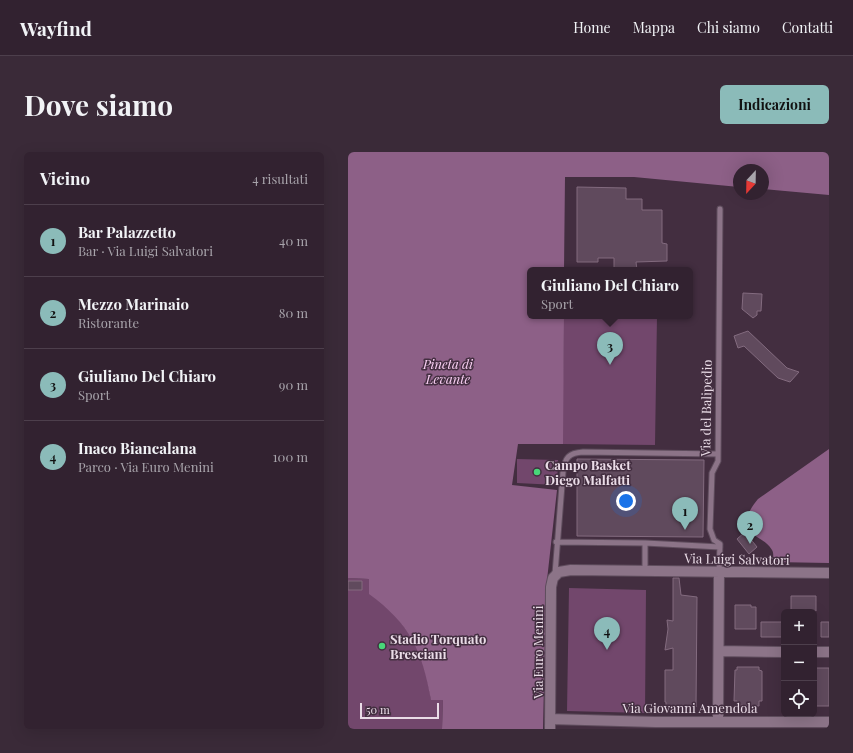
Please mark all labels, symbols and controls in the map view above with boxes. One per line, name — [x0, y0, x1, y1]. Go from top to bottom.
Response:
text: Wayfind — [20, 15, 92, 41]
text: Home — [573, 18, 611, 37]
text: Mappa — [633, 18, 675, 37]
text: Chi siamo — [697, 18, 760, 37]
text: Contatti — [782, 18, 833, 37]
button: Indicazioni — [720, 85, 829, 124]
text: Dove siamo — [24, 86, 173, 123]
north arrow — [733, 164, 769, 200]
text: Vicino — [40, 167, 90, 189]
text: 4 risultati — [252, 170, 308, 187]
text: Bar Palazzetto — [78, 222, 176, 242]
text: 1 — [51, 232, 55, 249]
text: 40 m — [279, 232, 308, 249]
text: Bar · Via Luigi Salvatori — [78, 242, 213, 259]
popup — [527, 267, 693, 319]
text: Giuliano Del Chiaro — [541, 275, 679, 295]
text: Mezzo Marinaio — [78, 294, 189, 314]
text: Sport — [541, 295, 573, 312]
text: 2 — [50, 304, 56, 321]
text: 80 m — [279, 304, 308, 321]
text: Ristorante — [78, 314, 139, 331]
pin: 3 — [597, 332, 623, 365]
park label: Pineta di Levante — [422, 355, 474, 387]
street label: Via del Balipedio — [696, 359, 715, 458]
text: Giuliano Del Chiaro — [78, 366, 216, 386]
text: 3 — [50, 376, 56, 393]
text: 90 m — [279, 376, 308, 393]
text: Sport — [78, 386, 110, 403]
text: Inaco Biancalana — [78, 438, 196, 458]
text: 4 — [50, 448, 56, 465]
text: 100 m — [273, 448, 308, 465]
place label: Campo Basket Diego Malfatti — [545, 456, 631, 488]
text: Parco · Via Euro Menini — [78, 458, 214, 475]
marker: Campo Basket Diego Malfatti — [532, 467, 542, 477]
your location — [616, 491, 636, 511]
pin: 1 — [672, 497, 698, 530]
pin: 2 — [737, 511, 763, 544]
street label: Via Luigi Salvatori — [683, 549, 790, 568]
street label: Via Euro Menini — [529, 605, 546, 700]
map controls — [781, 609, 817, 717]
button: + — [781, 609, 817, 645]
pin: 4 — [594, 617, 620, 650]
place label: Stadio Torquato Bresciani — [390, 630, 486, 662]
marker: Stadio Torquato Bresciani — [377, 641, 387, 651]
button: − — [781, 645, 817, 681]
button: locate — [781, 681, 817, 717]
street label: Via Giovanni Amendola — [622, 699, 758, 716]
scale bar — [360, 701, 439, 720]
text: 50 m — [366, 702, 390, 717]

